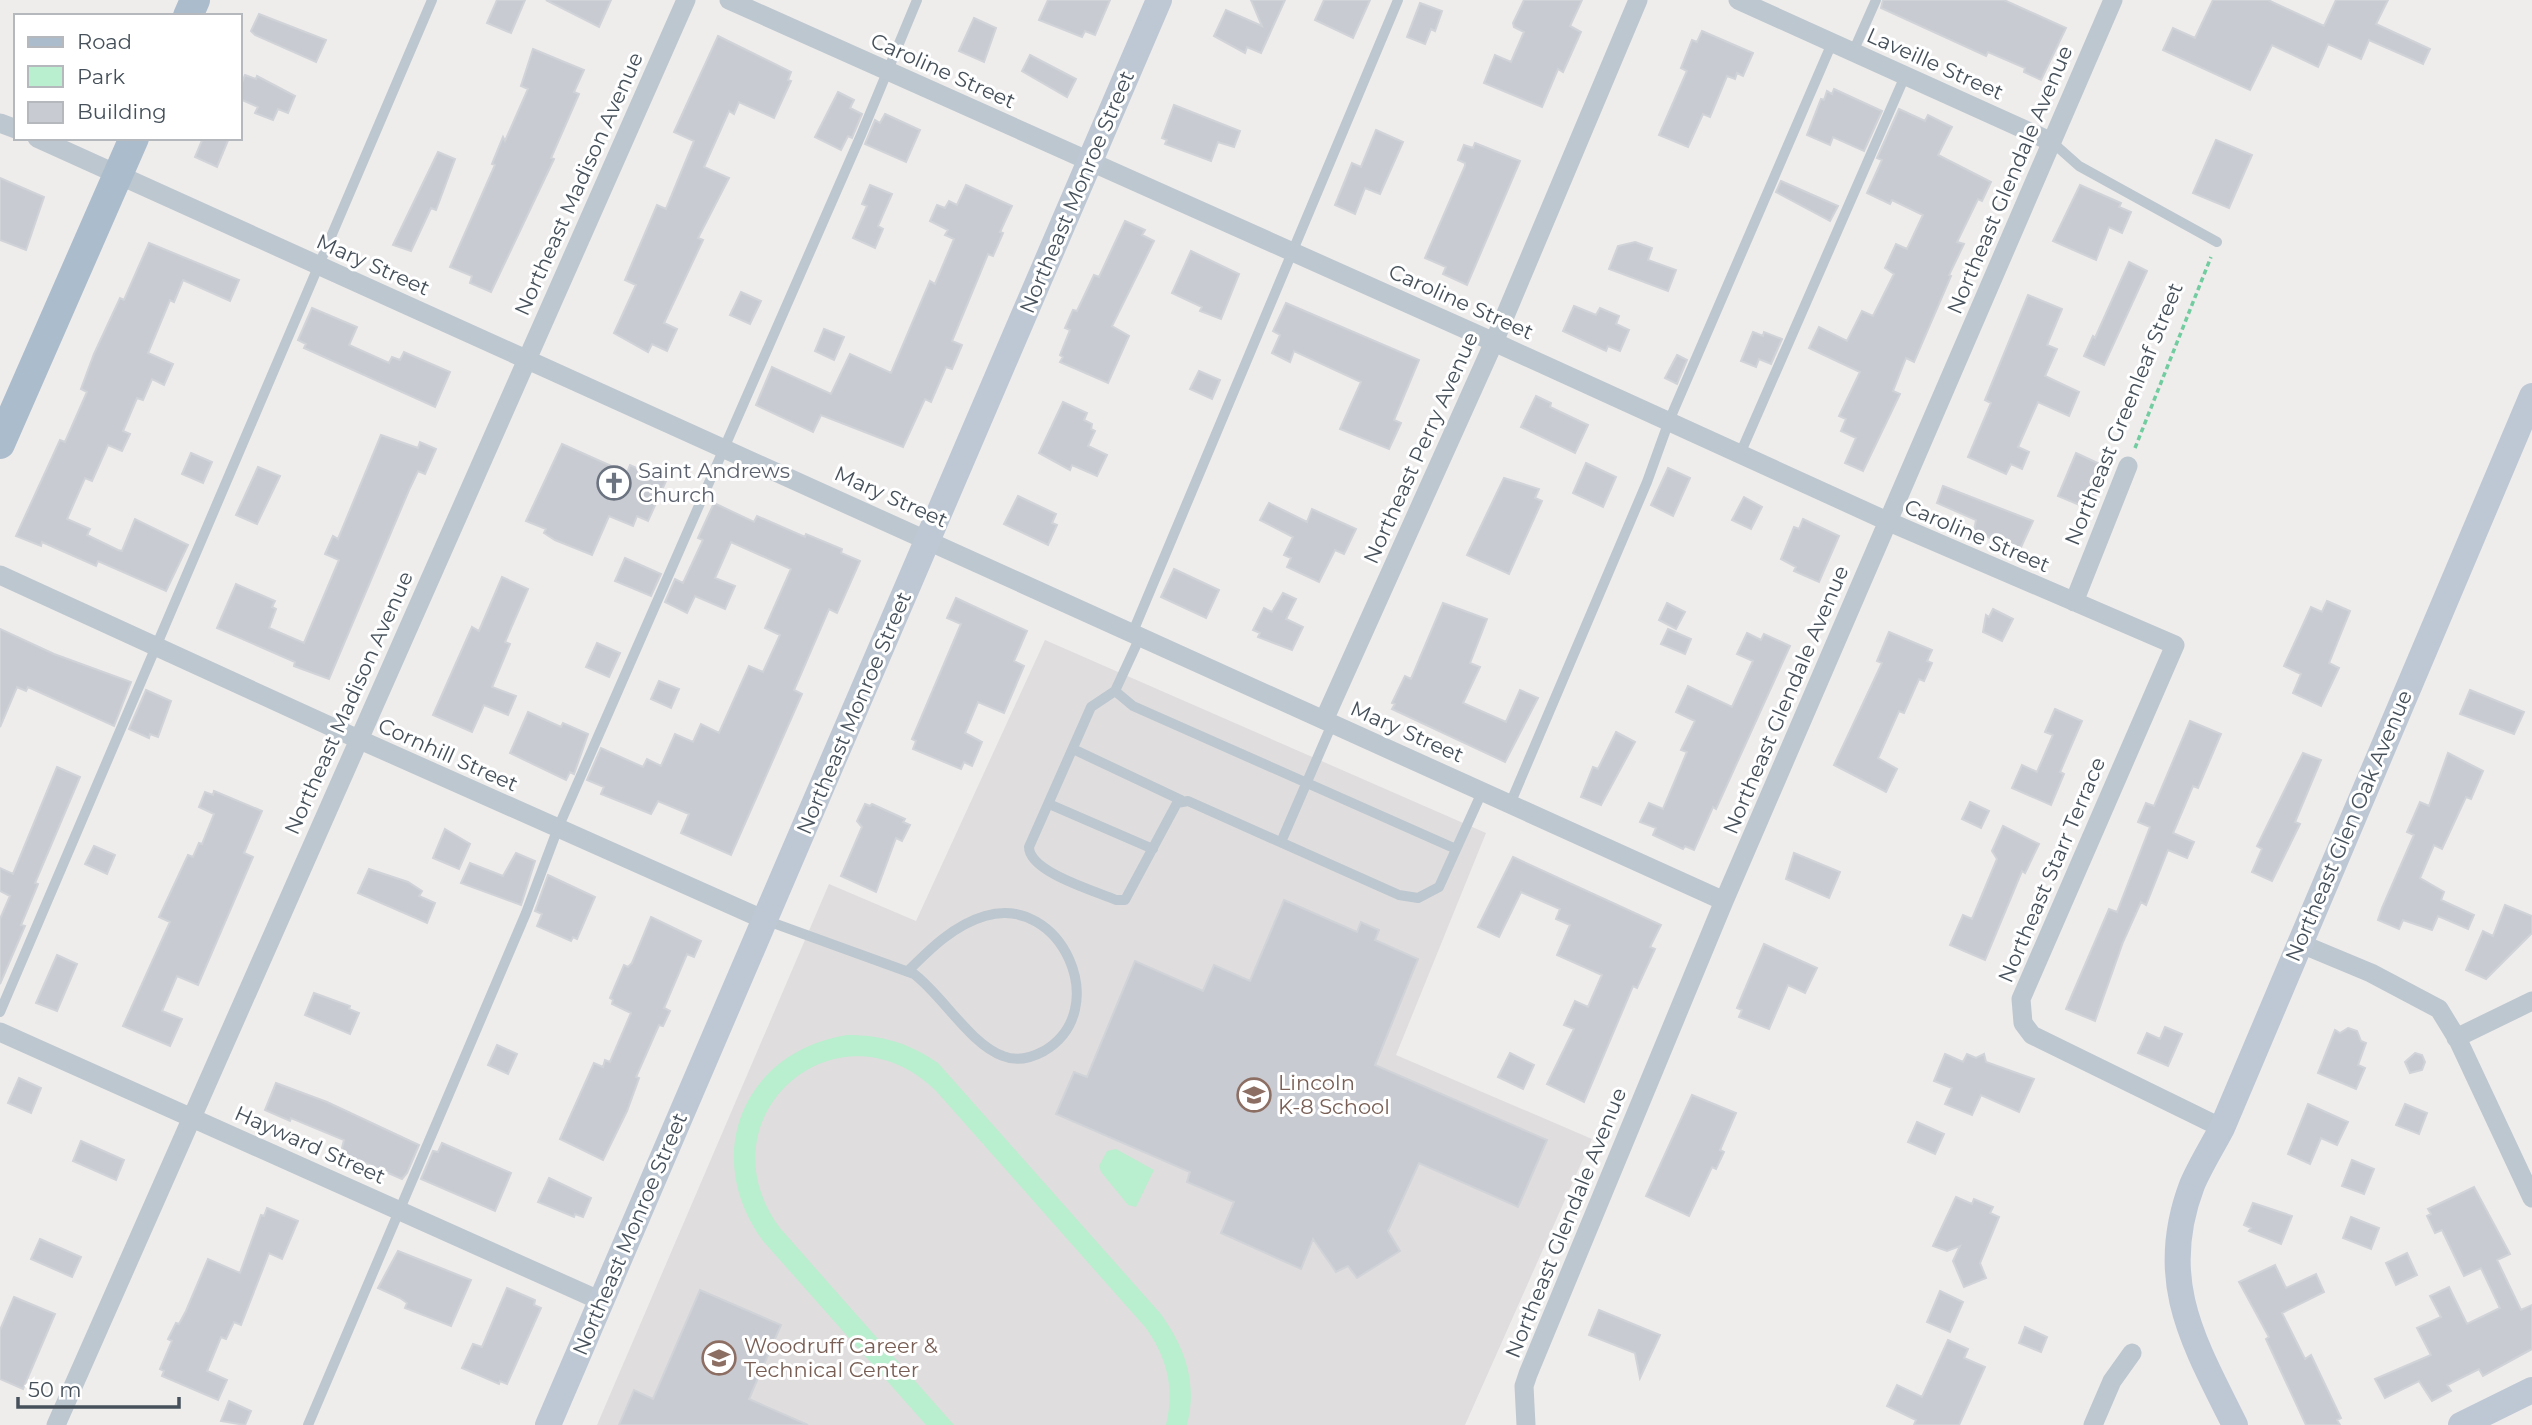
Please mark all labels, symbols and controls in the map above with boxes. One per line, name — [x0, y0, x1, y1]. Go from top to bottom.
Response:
legend — [14, 14, 242, 140]
street label: Laveille Street — [1863, 22, 2007, 105]
street label: Caroline Street — [867, 27, 1019, 114]
text: Road — [77, 29, 132, 54]
street label: Northeast Glendale Avenue — [1942, 42, 2078, 318]
street label: Northeast Madison Avenue — [509, 48, 648, 319]
text: Park — [77, 64, 125, 89]
street label: Northeast Monroe Street — [1014, 67, 1139, 317]
text: Building — [77, 99, 167, 124]
street label: Mary Street — [313, 228, 434, 301]
street label: Caroline Street — [1385, 258, 1537, 345]
street label: Northeast Greenleaf Street — [2059, 279, 2188, 549]
street label: Northeast Perry Avenue — [1358, 328, 1483, 567]
place label: Saint Andrews Church — [638, 458, 790, 507]
street label: Mary Street — [831, 460, 952, 533]
church icon: Saint Andrews Church — [595, 464, 633, 502]
street label: Caroline Street — [1901, 494, 2054, 577]
street label: Northeast Glendale Avenue — [1718, 562, 1854, 838]
street label: Northeast Madison Avenue — [279, 567, 418, 838]
street label: Northeast Monroe Street — [791, 588, 916, 838]
street label: Northeast Glen Oak Avenue — [2280, 686, 2417, 965]
street label: Mary Street — [1347, 695, 1468, 768]
street label: Cornhill Street — [375, 713, 522, 797]
street label: Northeast Starr Terrace — [1993, 753, 2110, 986]
place label: Lincoln K-8 School — [1278, 1070, 1390, 1119]
school or university icon: Lincoln K-8 School — [1235, 1076, 1273, 1114]
street label: Northeast Glendale Avenue — [1500, 1084, 1631, 1362]
street label: Hayward Street — [231, 1100, 389, 1189]
street label: Northeast Monroe Street — [567, 1109, 692, 1359]
place label: Woodruff Career & Technical Center — [744, 1333, 938, 1382]
school or university icon: Woodruff Career & Technical Center — [700, 1339, 738, 1377]
scale bar — [18, 1366, 178, 1410]
text: 50 m — [28, 1377, 82, 1402]

